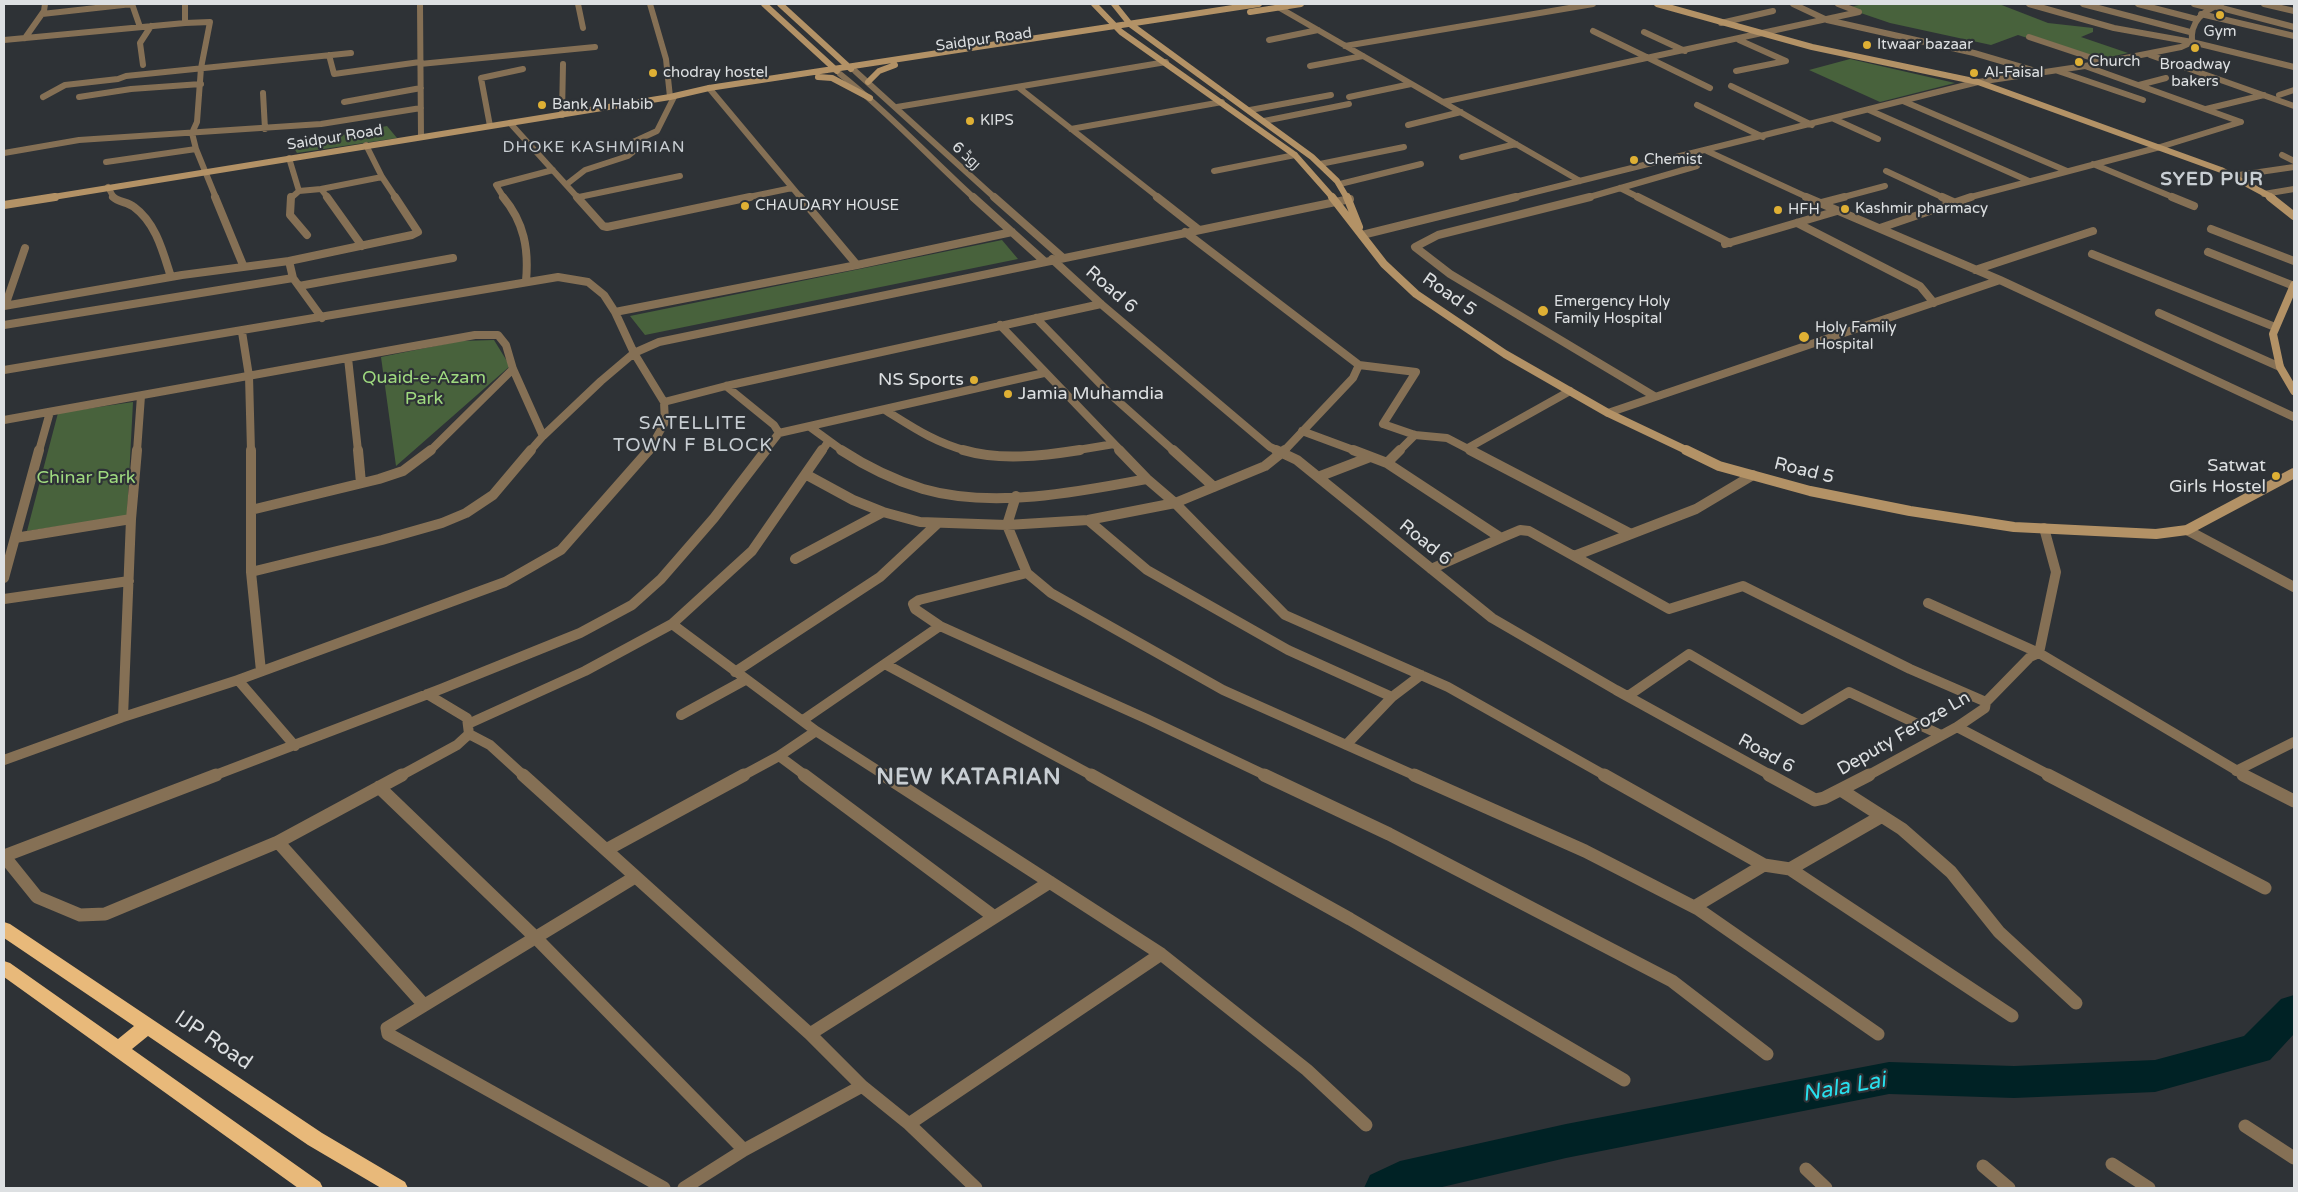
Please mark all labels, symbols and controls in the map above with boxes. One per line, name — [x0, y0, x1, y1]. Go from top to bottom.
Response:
marker: Gym — [2214, 9, 2226, 21]
place label: Gym — [2203, 23, 2237, 41]
street label: Saidpur Road — [935, 24, 1033, 56]
place label: Itwaar bazaar — [1877, 36, 1973, 54]
marker: Itwaar bazaar — [1861, 39, 1873, 51]
marker: Broadway bakers — [2189, 42, 2201, 54]
place label: Church — [2089, 53, 2140, 71]
marker: Church — [2073, 56, 2085, 68]
place label: Broadway bakers — [2160, 56, 2230, 91]
place label: chodray hostel — [663, 64, 768, 82]
place label: Al-Faisal — [1984, 64, 2044, 82]
marker: chodray hostel — [647, 67, 659, 79]
marker: Al-Faisal — [1968, 67, 1980, 79]
place label: Bank Al Habib — [552, 96, 653, 114]
marker: Bank Al Habib — [536, 99, 548, 111]
place label: KIPS — [980, 112, 1014, 130]
marker: KIPS — [964, 115, 976, 127]
street label: Saidpur Road — [286, 122, 384, 154]
district label: DHOKE KASHMIRIAN — [500, 138, 688, 158]
street label: روڈ 6 — [948, 138, 984, 174]
place label: Chemist — [1644, 151, 1702, 169]
marker: Chemist — [1628, 154, 1640, 166]
district label: SYED PUR — [2159, 169, 2265, 191]
place label: CHAUDARY HOUSE — [755, 197, 899, 215]
marker: CHAUDARY HOUSE — [739, 200, 751, 212]
place label: Kashmir pharmacy — [1855, 200, 1988, 218]
place label: HFH — [1788, 201, 1820, 219]
marker: Kashmir pharmacy — [1839, 203, 1851, 215]
marker: HFH — [1772, 204, 1784, 216]
street label: Road 6 — [1081, 262, 1141, 318]
street label: Road 5 — [1418, 269, 1480, 321]
place label: Emergency Holy Family Hospital — [1554, 293, 1670, 328]
marker: Emergency Holy Family Hospital — [1536, 304, 1550, 318]
place label: Holy Family Hospital — [1815, 319, 1897, 354]
marker: Holy Family Hospital — [1797, 330, 1811, 344]
park label: Quaid-e-Azam Park — [362, 367, 486, 409]
place label: NS Sports — [878, 369, 964, 391]
marker: NS Sports — [968, 374, 980, 386]
place label: Jamia Muhamdia — [1018, 383, 1164, 405]
marker: Jamia Muhamdia — [1002, 388, 1014, 400]
district label: SATELLITE TOWN F BLOCK — [612, 413, 774, 457]
street label: Road 5 — [1772, 453, 1836, 489]
place label: Satwat Girls Hostel — [2169, 455, 2266, 498]
park label: Chinar Park — [36, 467, 136, 489]
marker: Satwat Girls Hostel — [2270, 470, 2282, 482]
street label: Road 6 — [1394, 515, 1456, 571]
street label: Deputy Feroze Ln — [1834, 687, 1974, 781]
street label: Road 6 — [1734, 730, 1798, 778]
district label: NEW KATARIAN — [875, 765, 1063, 791]
street label: IJP Road — [169, 1006, 257, 1076]
water label: Nala Lai — [1800, 1068, 1888, 1108]

